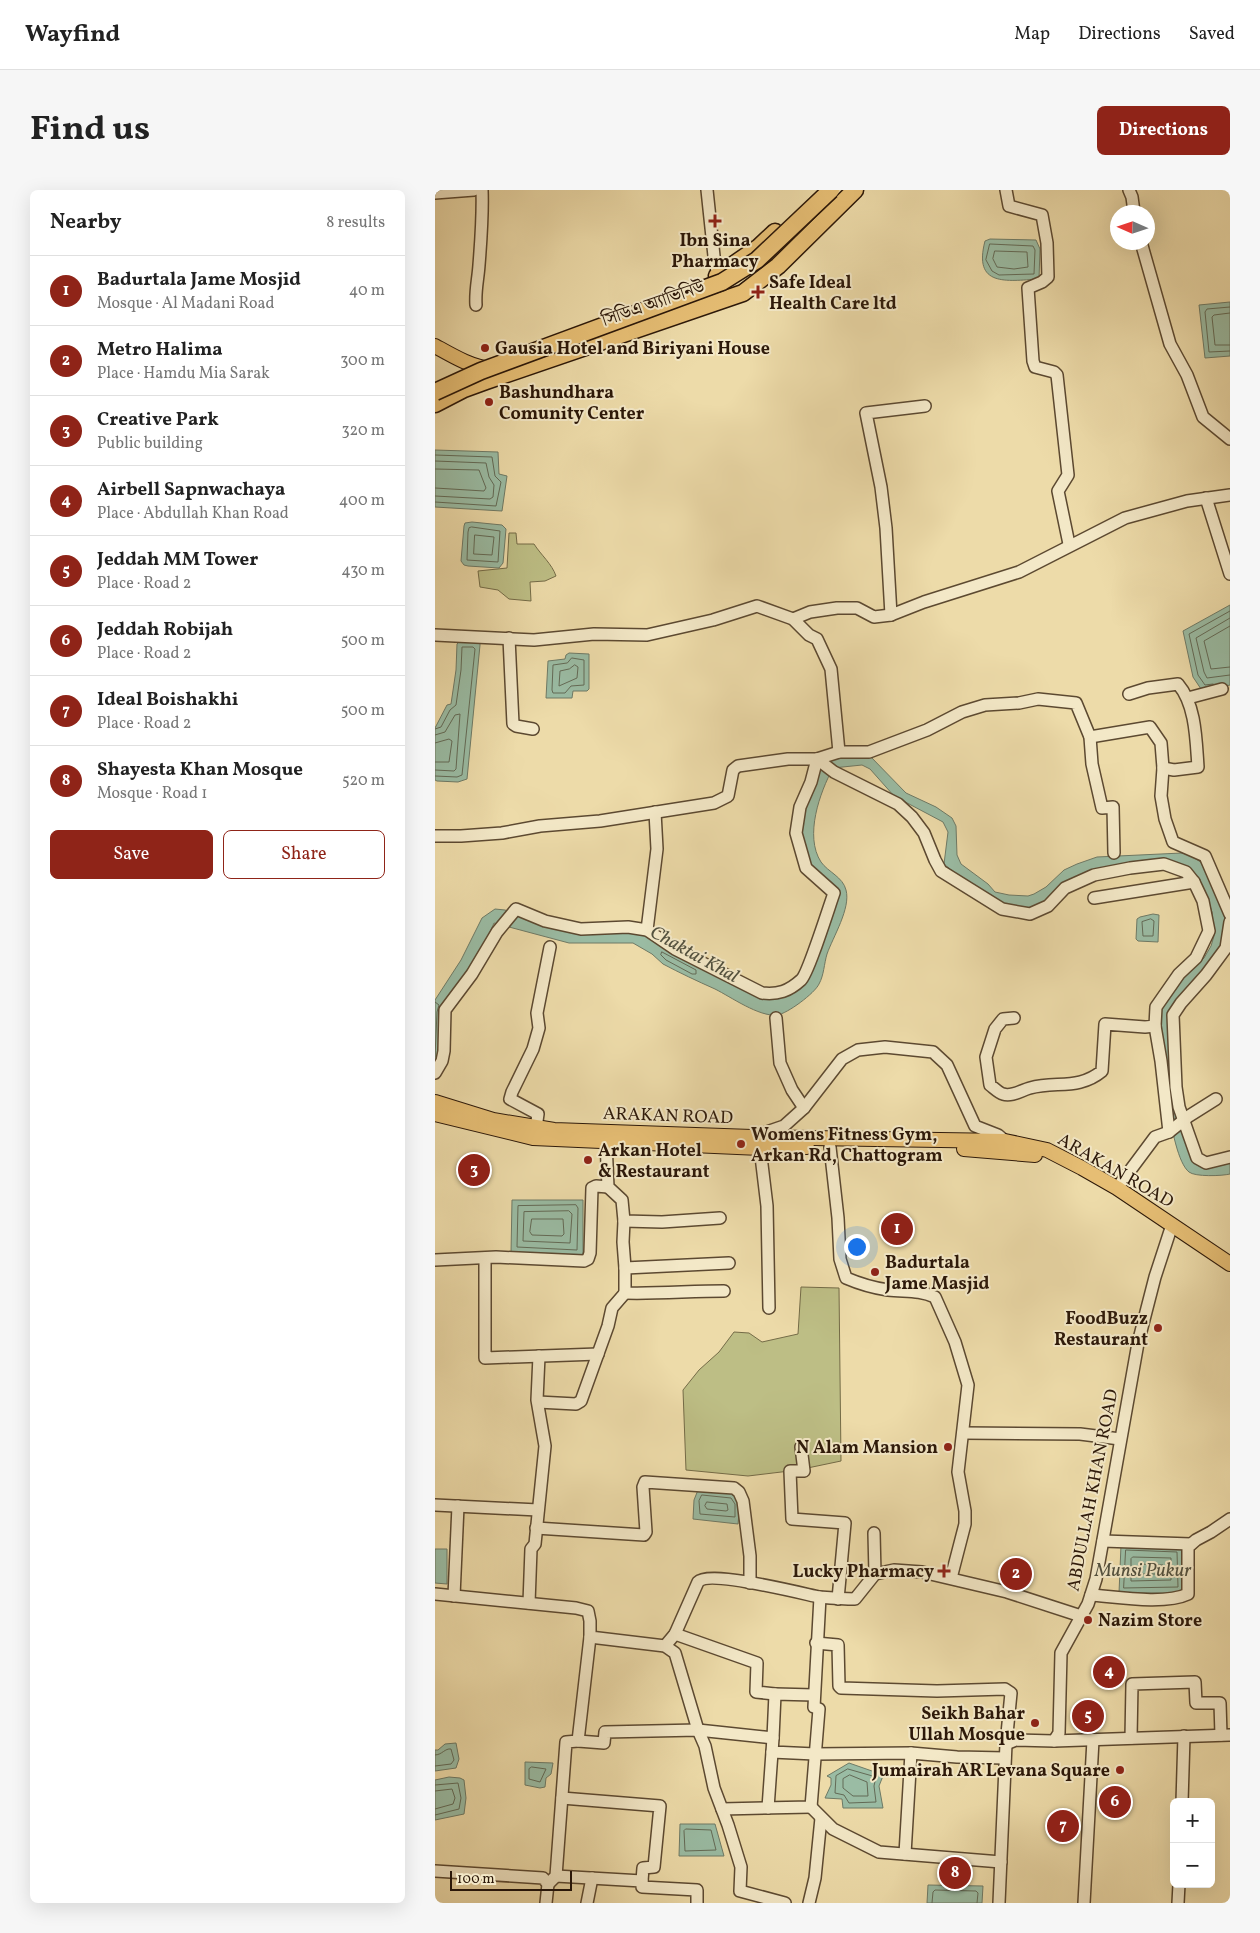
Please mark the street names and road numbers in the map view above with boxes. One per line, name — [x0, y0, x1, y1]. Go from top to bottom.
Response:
street label: সিডিএ অ্যাভিনিউ — [598, 275, 709, 334]
street label: ARAKAN ROAD — [602, 1102, 734, 1131]
street label: ARAKAN ROAD — [1053, 1128, 1178, 1215]
street label: ABDULLAH KHAN ROAD — [1062, 1387, 1125, 1594]

